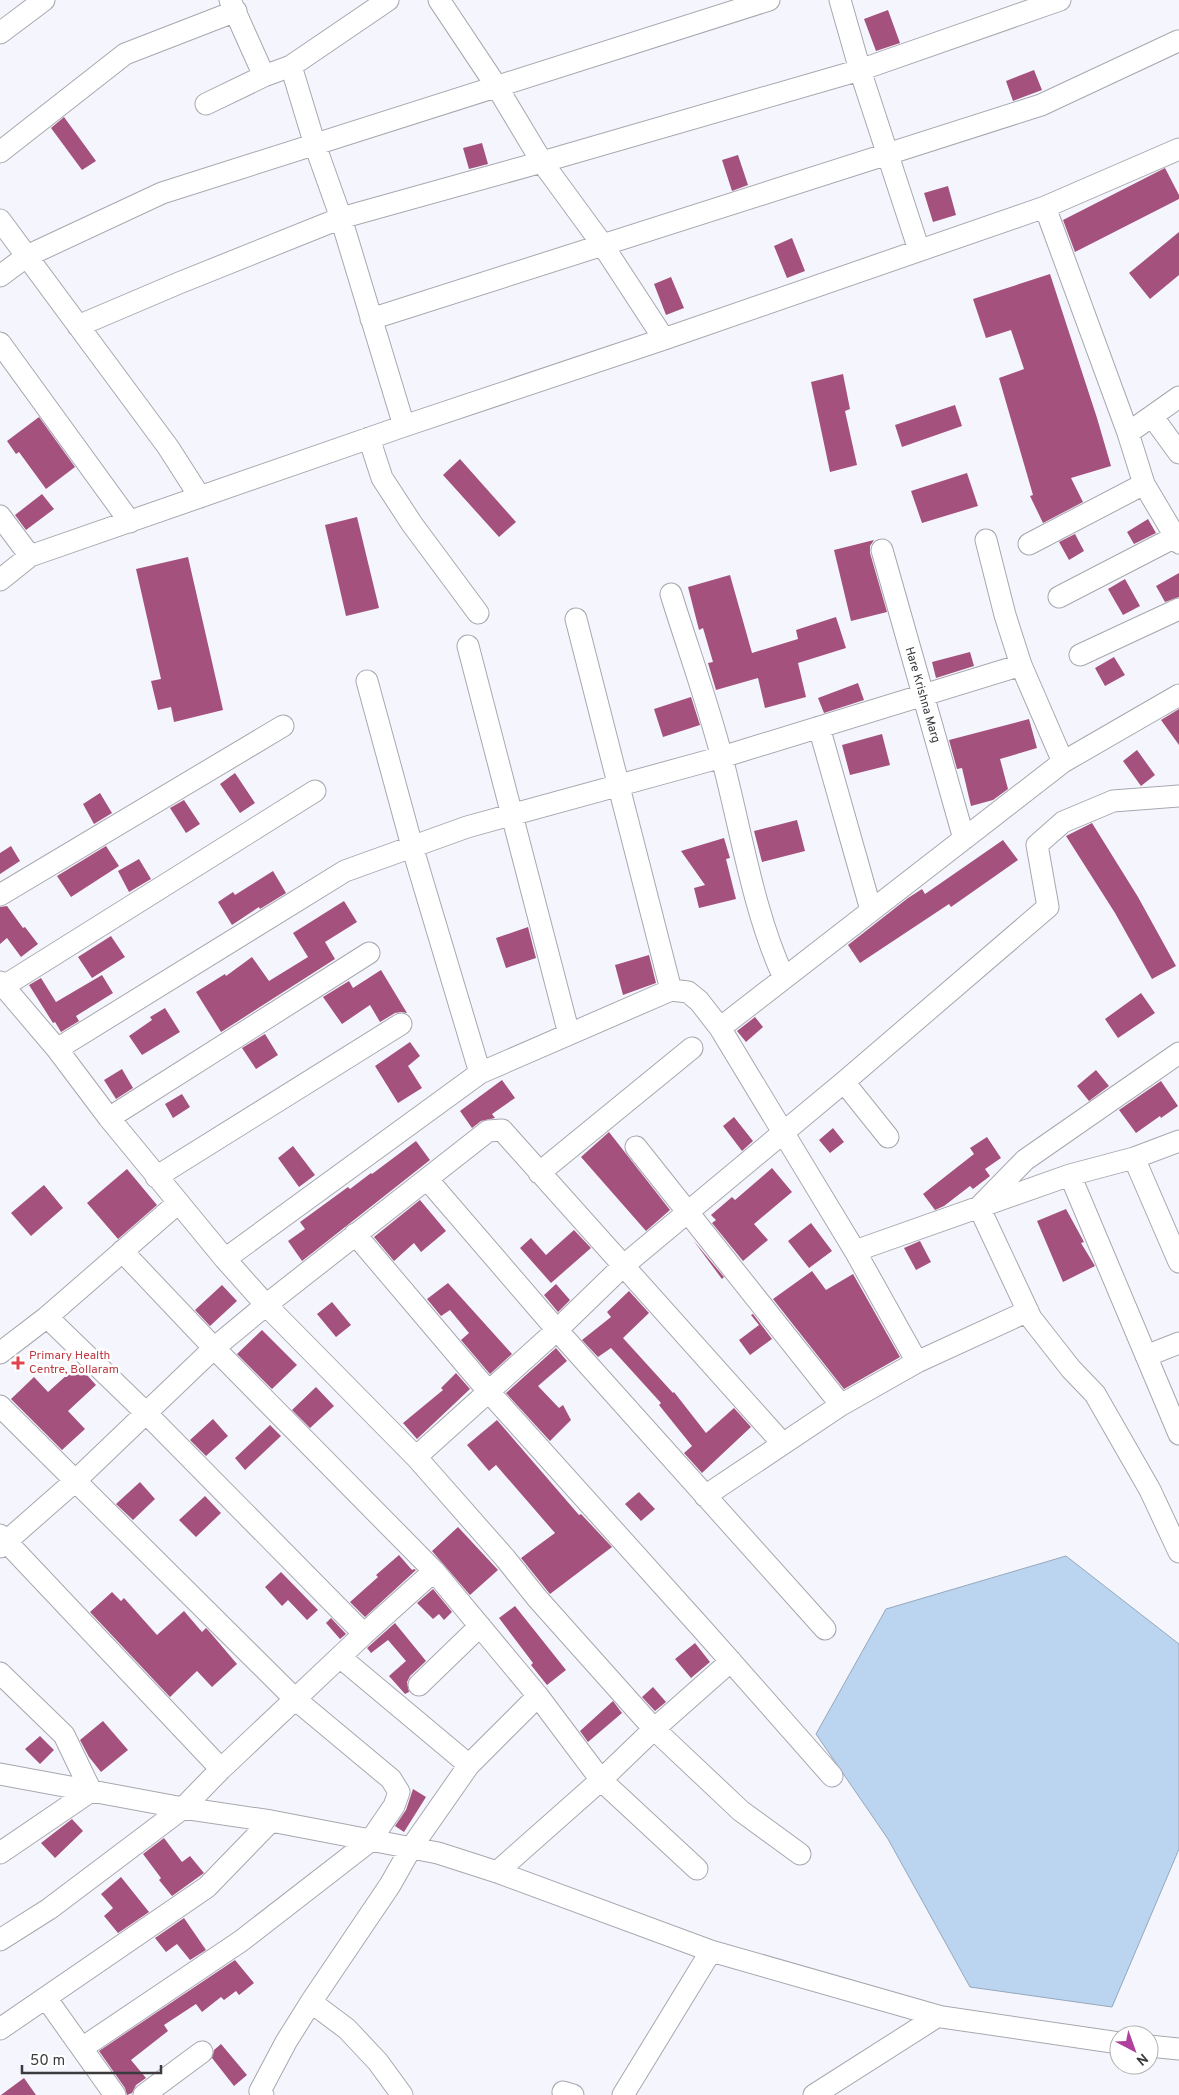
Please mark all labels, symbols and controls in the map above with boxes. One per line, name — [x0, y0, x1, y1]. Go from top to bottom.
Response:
street label: Hare Krishna Marg — [901, 645, 943, 745]
place label: Primary Health Centre, Bollaram — [29, 1348, 119, 1378]
marker: Primary Health Centre, Bollaram — [11, 1356, 25, 1370]
north arrow — [1109, 2025, 1159, 2075]
scale bar — [22, 2042, 161, 2074]
text: N — [1132, 2049, 1151, 2068]
text: 50 m — [30, 2052, 65, 2071]

